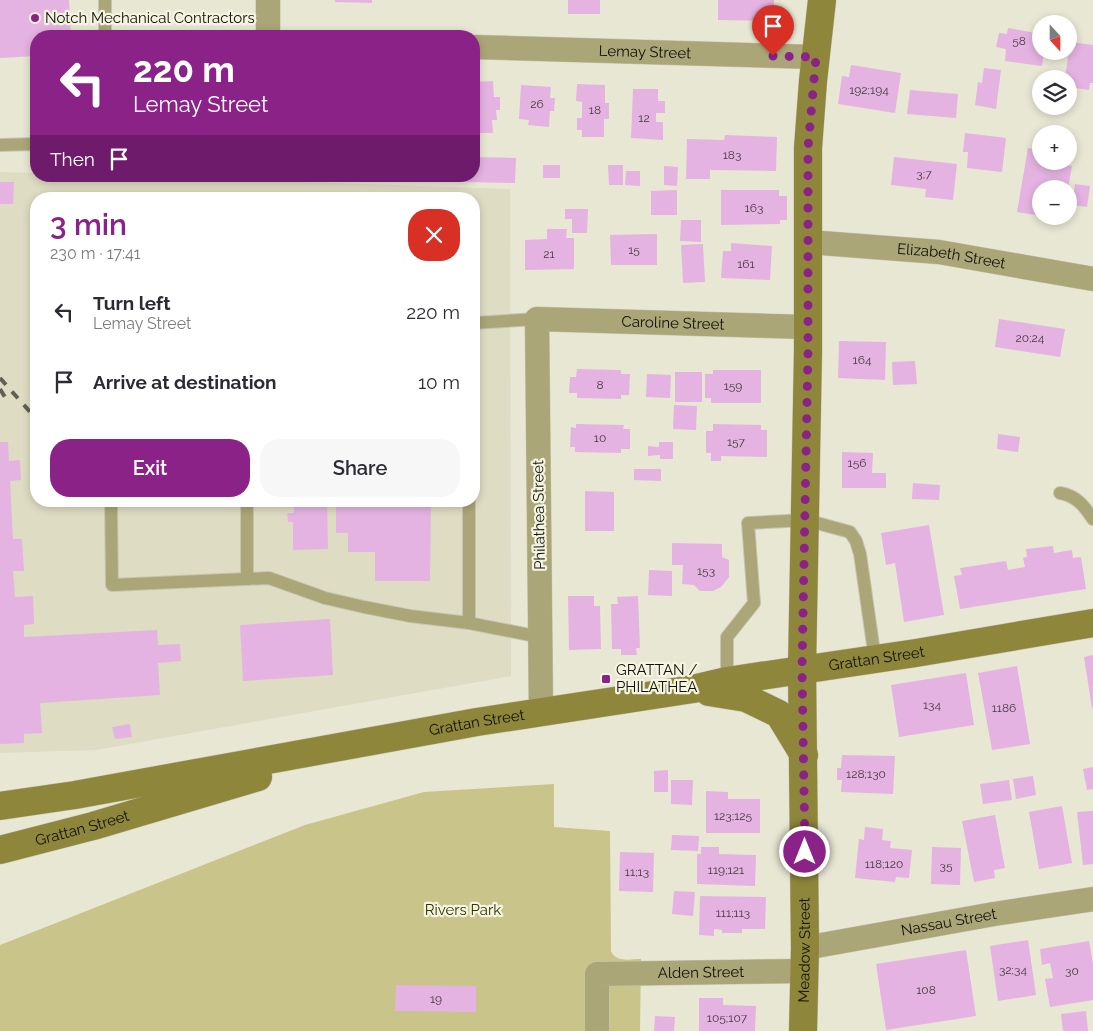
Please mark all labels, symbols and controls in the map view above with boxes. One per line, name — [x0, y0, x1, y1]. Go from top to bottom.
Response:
pin — [752, 5, 794, 56]
place label: Notch Mechanical Contractors — [45, 9, 255, 27]
marker: Notch Mechanical Contractors — [29, 12, 41, 24]
icon: arrive — [759, 12, 787, 40]
north arrow — [1032, 15, 1078, 60]
map controls — [1032, 15, 1077, 225]
house number: 58 — [1012, 34, 1026, 48]
street label: Lemay Street — [599, 42, 691, 62]
text: 220 m — [133, 49, 235, 90]
icon: left — [50, 50, 115, 115]
button: layers — [1032, 70, 1077, 115]
house number: 192;194 — [849, 83, 889, 97]
text: Lemay Street — [133, 91, 268, 117]
house number: 26 — [530, 97, 544, 111]
house number: 18 — [589, 103, 601, 117]
house number: 12 — [638, 111, 650, 125]
button: + — [1032, 125, 1077, 170]
icon: arrive — [105, 145, 133, 173]
text: Then — [50, 148, 95, 170]
house number: 183 — [723, 148, 741, 162]
house number: 3;7 — [916, 167, 932, 181]
button: − — [1032, 180, 1077, 225]
house number: 163 — [745, 201, 763, 215]
text: 3 min — [50, 207, 127, 242]
button: close — [408, 209, 460, 261]
street label: Elizabeth Street — [896, 240, 1007, 272]
house number: 15 — [628, 243, 640, 257]
text: 230 m · 17:41 — [50, 244, 141, 263]
house number: 21 — [543, 247, 555, 261]
house number: 161 — [737, 257, 755, 271]
text: Turn left — [93, 292, 170, 314]
icon: left — [50, 298, 78, 326]
text: 220 m — [406, 301, 460, 323]
street label: Caroline Street — [621, 312, 725, 334]
text: Lemay Street — [93, 314, 191, 333]
house number: 20;24 — [1016, 331, 1045, 345]
house number: 164 — [853, 353, 872, 367]
icon: arrive — [50, 368, 78, 396]
text: Arrive at destination — [93, 371, 277, 393]
text: 10 m — [418, 371, 460, 393]
house number: 8 — [596, 378, 604, 392]
house number: 159 — [724, 379, 742, 393]
house number: 10 — [594, 431, 606, 445]
house number: 157 — [727, 435, 746, 449]
button: Exit — [50, 439, 250, 497]
button: Share — [260, 439, 460, 497]
house number: 156 — [848, 456, 866, 470]
street label: Philathea Street — [529, 460, 549, 570]
house number: 153 — [697, 564, 715, 578]
street label: Grattan Street — [827, 643, 926, 675]
place label: GRATTAN / PHILATHEA — [616, 661, 698, 696]
marker: GRATTAN / PHILATHEA — [600, 673, 612, 685]
house number: 134 — [923, 698, 941, 712]
house number: 1186 — [992, 701, 1016, 715]
street label: Grattan Street — [428, 706, 526, 740]
house number: 128;130 — [846, 767, 886, 781]
street label: Grattan Street — [33, 807, 131, 850]
house number: 123;125 — [714, 809, 753, 823]
position arrow — [778, 825, 830, 877]
house number: 118;120 — [865, 857, 903, 871]
house number: 35 — [940, 859, 953, 873]
house number: 119;121 — [708, 863, 744, 877]
house number: 11;13 — [625, 865, 649, 879]
street label: Meadow Street — [795, 897, 814, 1003]
park label: Rivers Park — [425, 901, 501, 919]
street label: Nassau Street — [899, 905, 998, 940]
house number: 111;113 — [716, 906, 750, 920]
street label: Alden Street — [658, 963, 744, 982]
house number: 32;34 — [999, 963, 1027, 977]
house number: 30 — [1065, 964, 1079, 978]
house number: 108 — [916, 983, 936, 997]
house number: 19 — [430, 992, 442, 1006]
house number: 105;107 — [707, 1011, 748, 1025]

